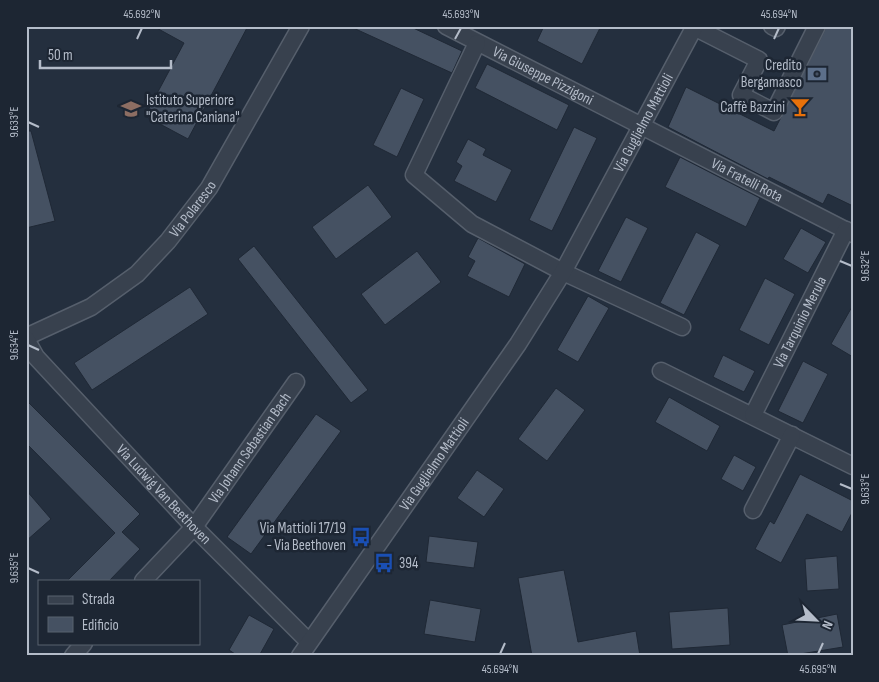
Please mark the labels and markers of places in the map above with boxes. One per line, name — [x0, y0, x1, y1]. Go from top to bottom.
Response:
place label: Credito Bergamasco — [741, 56, 802, 92]
bank icon: Credito Bergamasco — [806, 63, 828, 85]
place label: Istituto Superiore "Caterina Caniana" — [146, 91, 240, 127]
bar icon: Caffè Bazzini — [789, 96, 811, 118]
school or university icon: Istituto Superiore "Caterina Caniana" — [120, 98, 142, 120]
place label: Caffè Bazzini — [720, 98, 785, 117]
place label: Via Mattioli 17/19 - Via Beethoven — [260, 519, 346, 555]
bus stop icon: Via Mattioli 17/19 - Via Beethoven — [350, 526, 372, 548]
bus stop icon: 394 — [373, 552, 395, 574]
place label: 394 — [399, 554, 418, 573]

